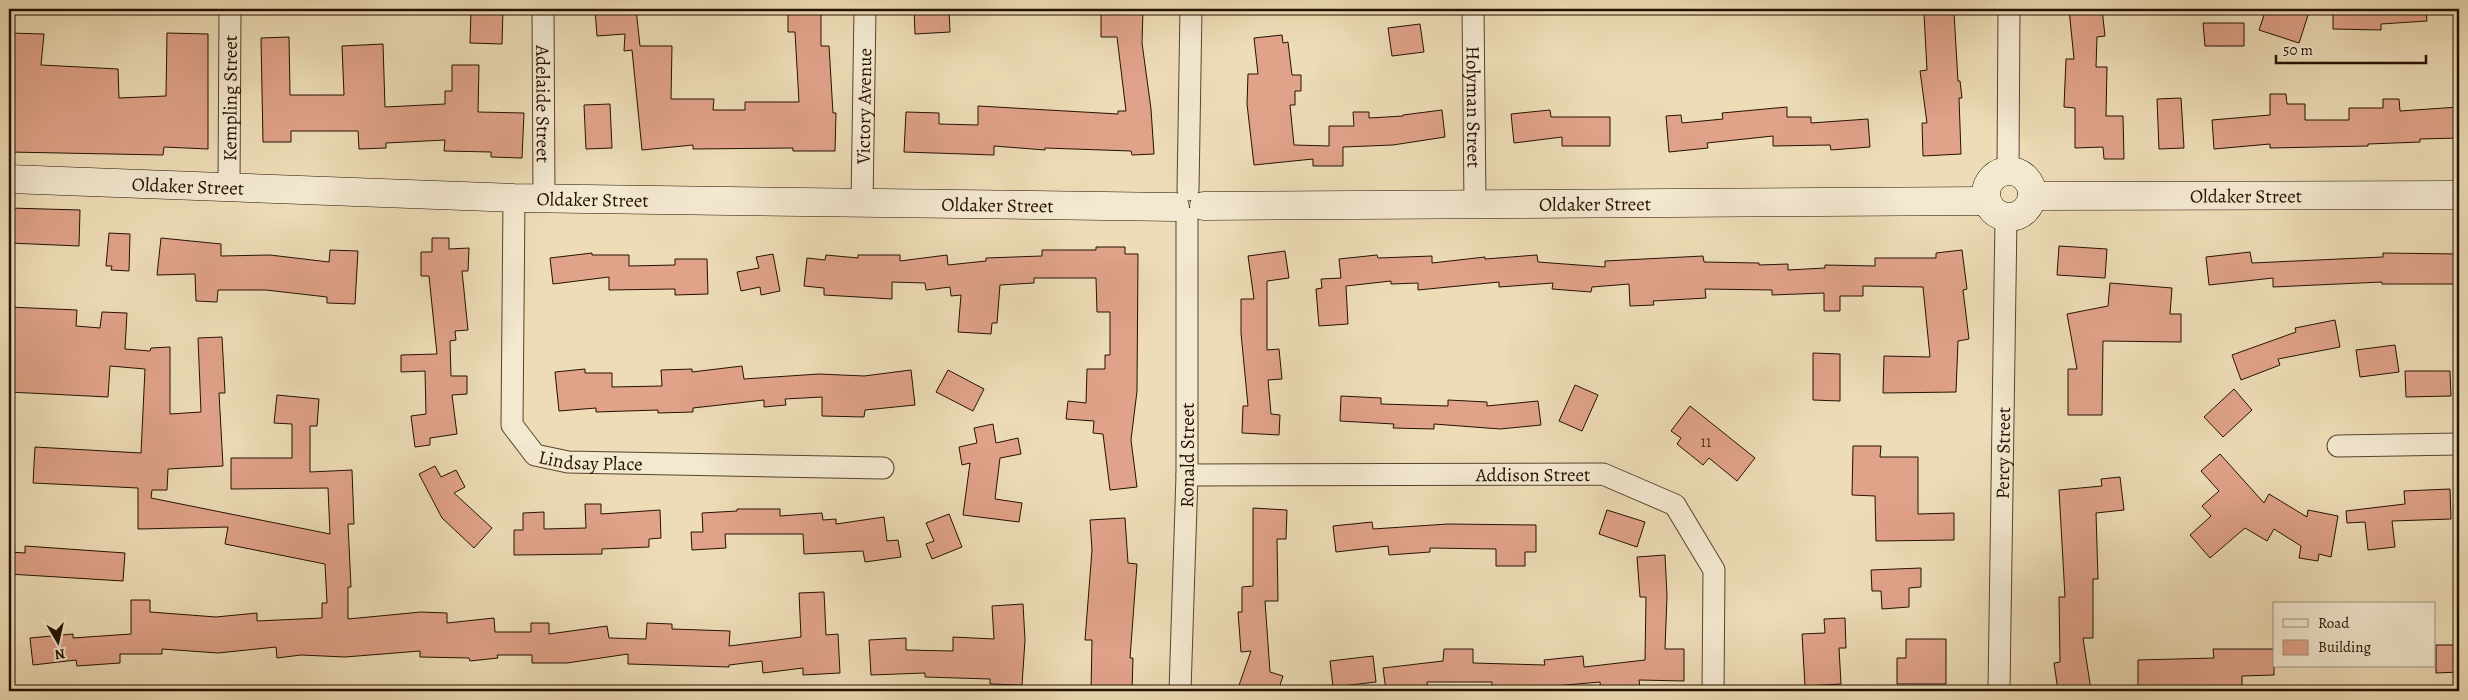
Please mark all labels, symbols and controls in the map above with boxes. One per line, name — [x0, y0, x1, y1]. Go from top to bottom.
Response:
scale bar — [2276, 32, 2426, 64]
street label: Kempling Street — [217, 35, 244, 161]
text: 50 m — [2283, 40, 2313, 60]
street label: Adelaide Street — [529, 44, 556, 163]
street label: Holyman Street — [1459, 46, 1487, 168]
street label: Victory Avenue — [851, 48, 878, 165]
street label: Oldaker Street — [131, 172, 244, 202]
street label: Oldaker Street — [2190, 183, 2302, 210]
street label: Oldaker Street — [536, 186, 649, 214]
street label: Oldaker Street — [1539, 191, 1651, 218]
street label: Oldaker Street — [941, 192, 1054, 219]
street label: Ronald Street — [1174, 403, 1201, 508]
street label: Percy Street — [1990, 407, 2017, 499]
house number: 11 — [1701, 431, 1712, 453]
street label: Lindsay Place — [536, 444, 643, 477]
street label: Addison Street — [1475, 462, 1590, 488]
legend — [2273, 602, 2436, 668]
text: Road — [2318, 613, 2350, 633]
north arrow — [32, 618, 82, 668]
text: Building — [2318, 637, 2371, 657]
text: N — [53, 644, 66, 665]

